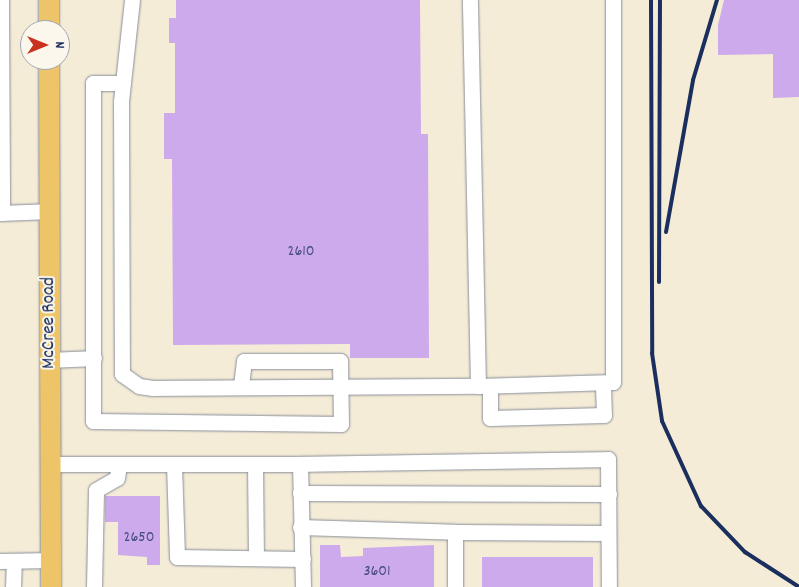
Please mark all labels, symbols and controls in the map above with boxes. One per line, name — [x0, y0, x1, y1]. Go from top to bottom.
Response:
north arrow — [20, 20, 70, 70]
text: N — [49, 42, 69, 48]
house number: 2610 — [287, 242, 315, 262]
street label: McCree Road — [39, 277, 61, 369]
house number: 2650 — [124, 528, 154, 548]
house number: 3601 — [363, 562, 391, 582]

